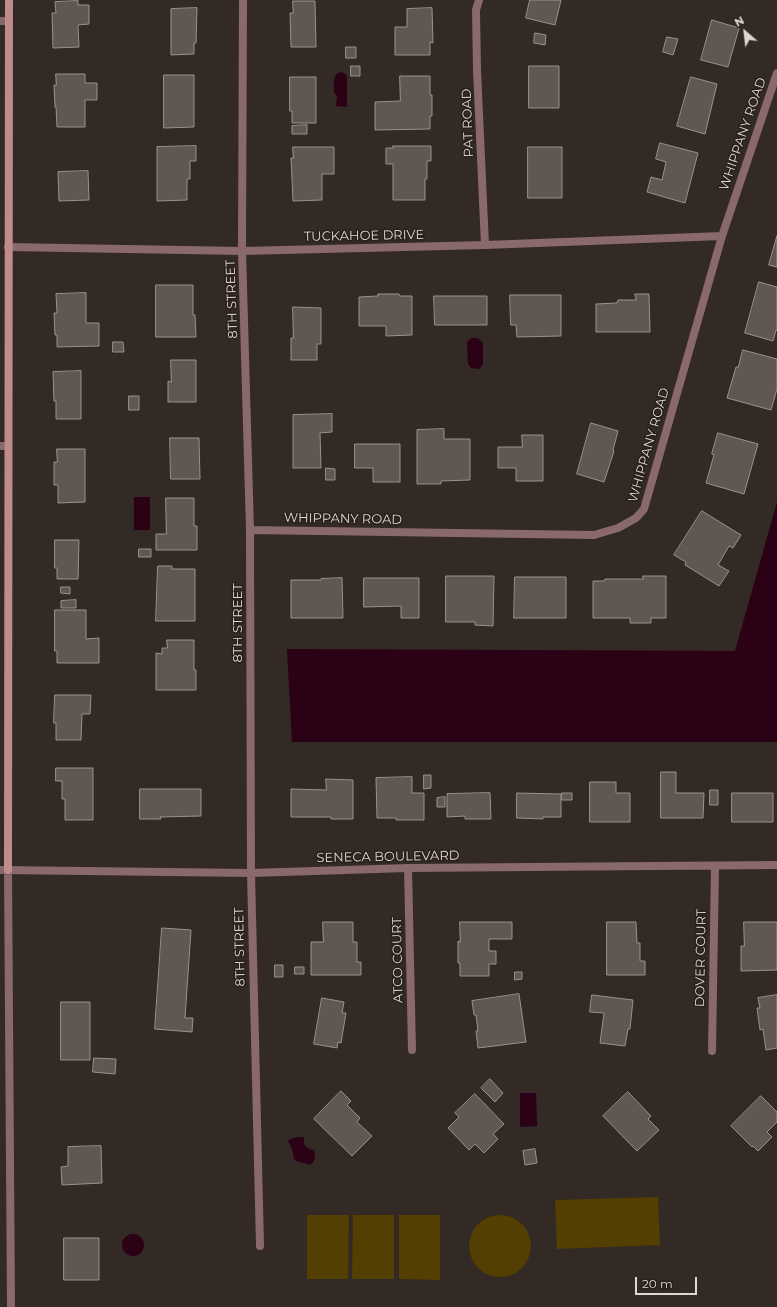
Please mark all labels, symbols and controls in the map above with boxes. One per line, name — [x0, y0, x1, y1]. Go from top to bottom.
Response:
north arrow — [725, 12, 765, 52]
text: N — [732, 13, 747, 30]
street label: WHIPPANY ROAD — [716, 76, 770, 192]
street label: PAT ROAD — [459, 88, 477, 158]
street label: TUCKAHOE DRIVE — [304, 227, 424, 245]
street label: 8TH STREET — [223, 259, 241, 339]
street label: WHIPPANY ROAD — [625, 386, 673, 504]
street label: WHIPPANY ROAD — [284, 510, 402, 528]
street label: 8TH STREET — [230, 583, 246, 663]
street label: SENECA BOULEVARD — [316, 848, 460, 866]
street label: 8TH STREET — [232, 907, 248, 987]
street label: DOVER COURT — [692, 909, 710, 1007]
street label: ATCO COURT — [389, 917, 407, 1003]
scale bar — [637, 1269, 699, 1295]
text: 20 m — [642, 1276, 673, 1291]

